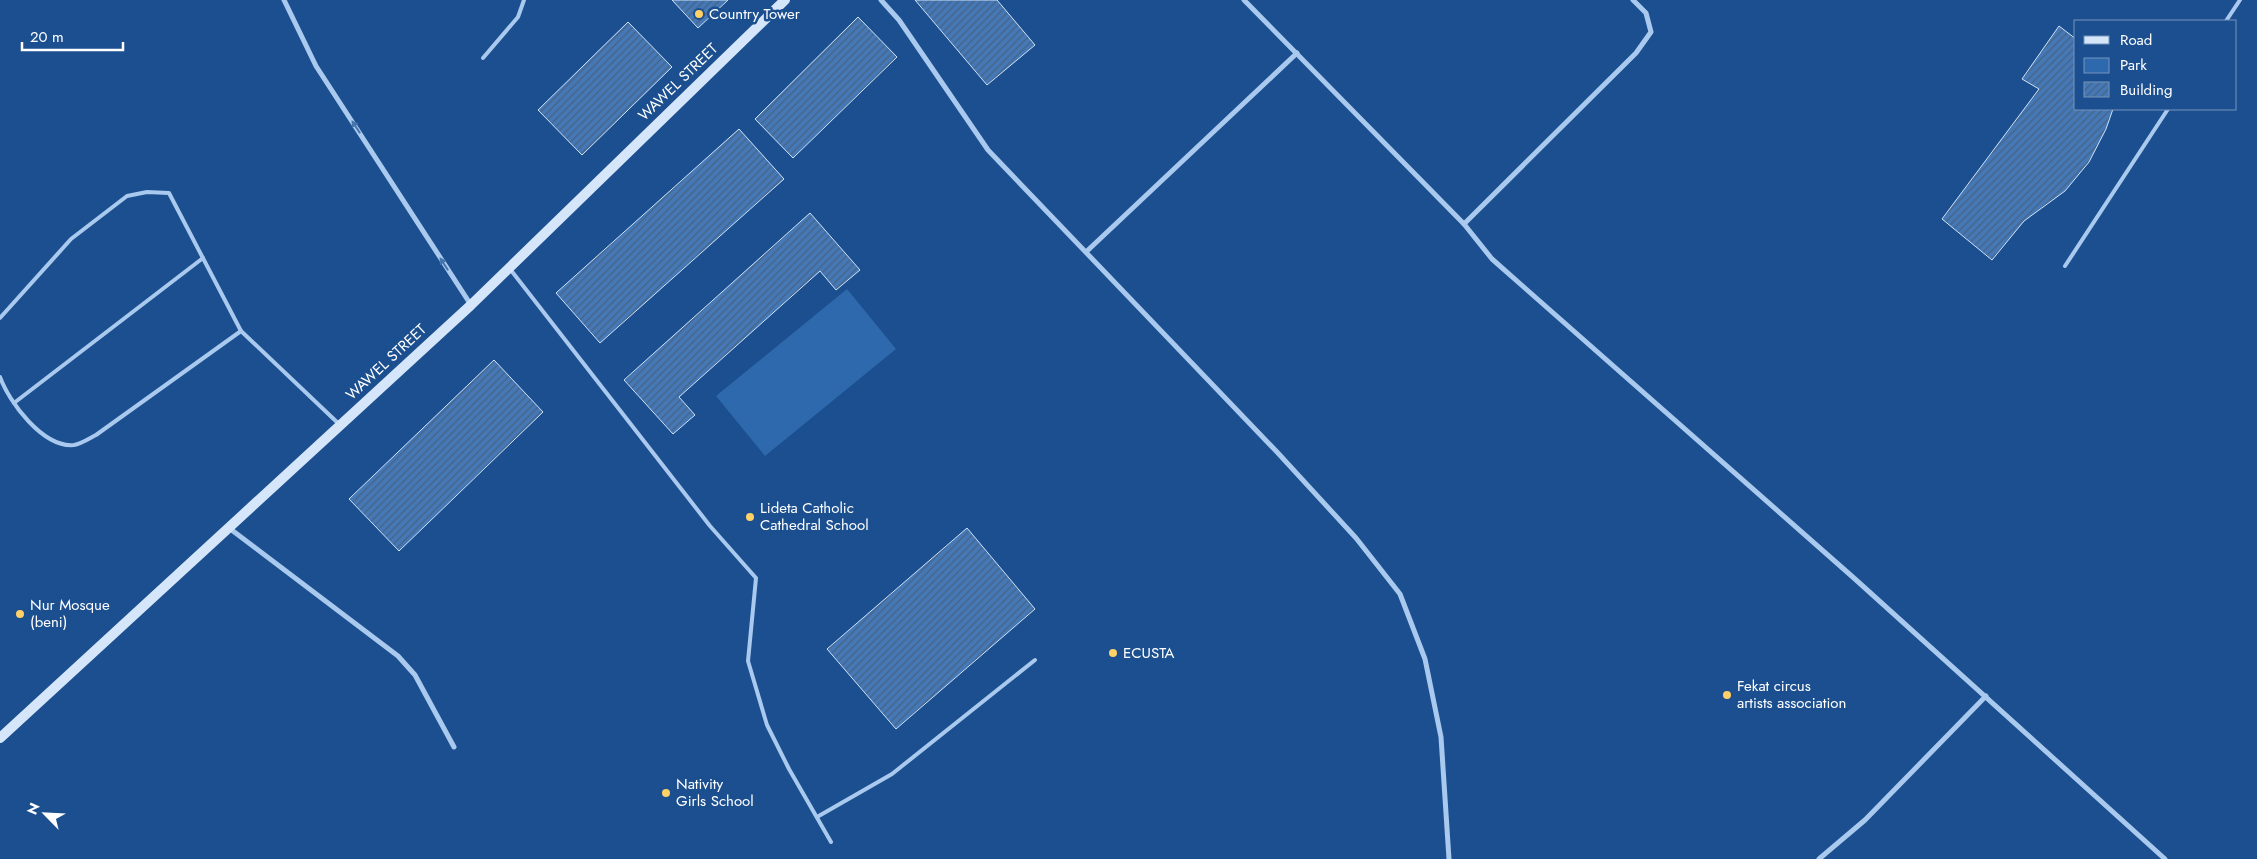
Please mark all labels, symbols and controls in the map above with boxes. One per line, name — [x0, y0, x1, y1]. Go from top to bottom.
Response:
place label: Country Tower — [709, 3, 801, 25]
marker: Country Tower — [693, 8, 705, 20]
scale bar — [22, 20, 124, 52]
legend — [2074, 20, 2237, 110]
text: 20 m — [30, 26, 64, 48]
text: Road — [2120, 29, 2152, 51]
street label: WAWEL STREET — [633, 38, 723, 126]
text: Park — [2120, 54, 2147, 76]
text: Building — [2120, 79, 2172, 101]
one-way arrow — [351, 120, 361, 134]
one-way arrow — [440, 257, 449, 270]
street label: WAWEL STREET — [341, 319, 431, 405]
place label: Lideta Catholic Cathedral School — [760, 497, 869, 536]
marker: Lideta Catholic Cathedral School — [744, 511, 756, 523]
place label: Nur Mosque (beni) — [30, 594, 110, 633]
marker: Nur Mosque (beni) — [14, 608, 26, 620]
place label: ECUSTA — [1123, 642, 1175, 664]
marker: ECUSTA — [1107, 647, 1119, 659]
place label: Fekat circus artists association — [1737, 675, 1846, 714]
marker: Fekat circus artists association — [1721, 689, 1733, 701]
place label: Nativity Girls School — [676, 773, 754, 812]
marker: Nativity Girls School — [660, 787, 672, 799]
north arrow — [20, 789, 70, 839]
text: N — [22, 800, 45, 818]

